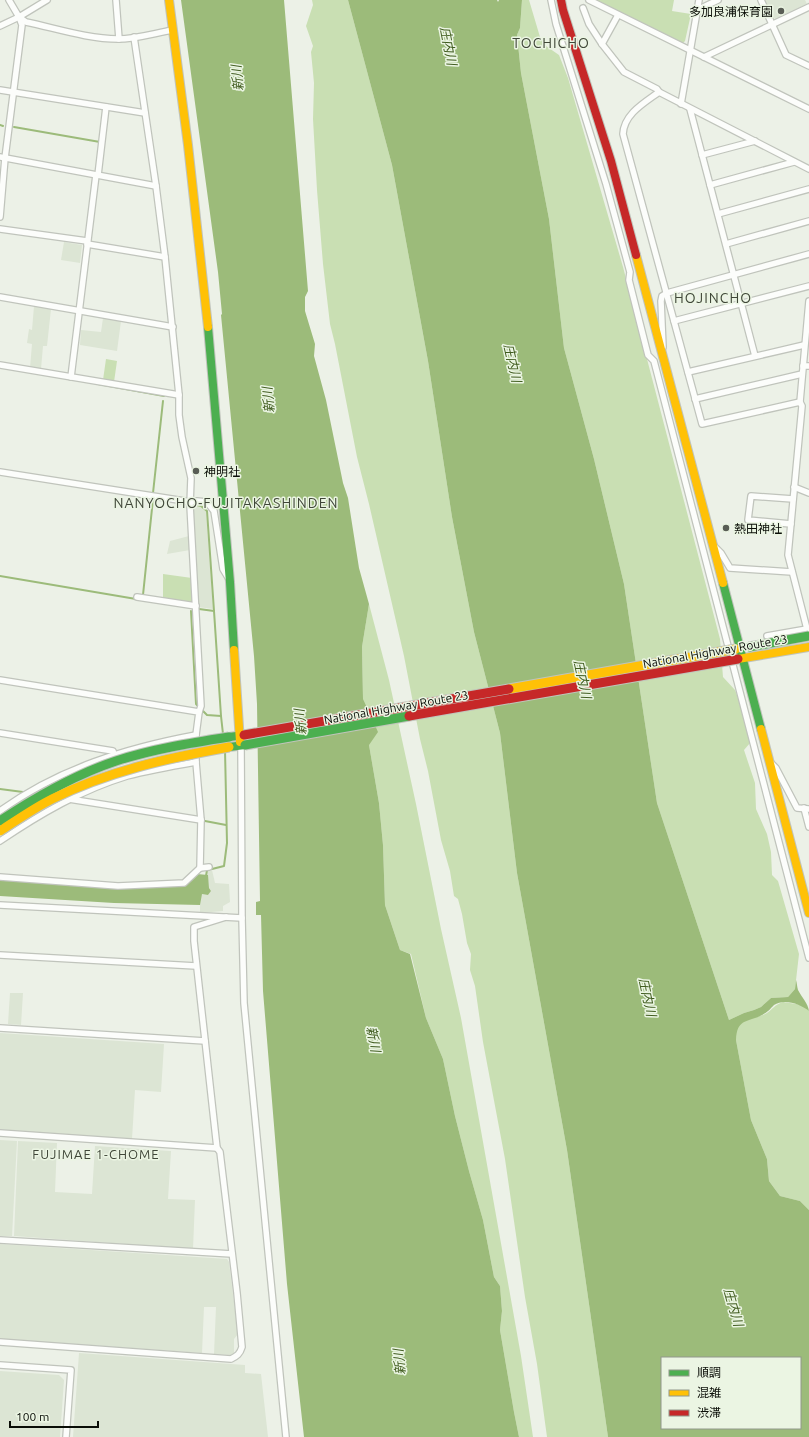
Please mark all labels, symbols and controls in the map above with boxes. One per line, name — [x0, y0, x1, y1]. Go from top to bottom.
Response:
place label: 多加良浦保育園 — [689, 5, 773, 18]
marker: 多加良浦保育園 — [776, 6, 786, 16]
water label: 庄内川 — [438, 26, 460, 68]
district label: TOCHICHO — [512, 35, 590, 51]
water label: 新川 — [228, 62, 245, 92]
district label: HOJINCHO — [674, 290, 752, 306]
water label: 庄内川 — [502, 342, 525, 386]
water label: 新川 — [259, 384, 276, 414]
place label: 神明社 — [204, 465, 240, 478]
marker: 神明社 — [191, 466, 201, 476]
district label: NANYOCHO-FUJITAKASHINDEN — [113, 495, 339, 511]
place label: 熱田神社 — [734, 522, 782, 535]
marker: 熱田神社 — [721, 523, 731, 533]
street label: National Highway Route 23 — [642, 632, 788, 670]
water label: 庄内川 — [572, 658, 594, 701]
street label: National Highway Route 23 — [323, 688, 469, 726]
water label: 新川 — [291, 706, 308, 736]
water label: 庄内川 — [637, 976, 659, 1019]
water label: 新川 — [365, 1025, 384, 1055]
district label: FUJIMAE 1-CHOME — [32, 1147, 160, 1161]
water label: 庄内川 — [722, 1286, 747, 1330]
water label: 新川 — [390, 1346, 407, 1376]
legend — [661, 1357, 801, 1429]
text: 順調 — [697, 1366, 721, 1379]
text: 混雑 — [697, 1386, 721, 1399]
scale bar — [10, 1403, 98, 1429]
text: 渋滞 — [697, 1406, 721, 1419]
text: 100 m — [16, 1410, 49, 1423]

